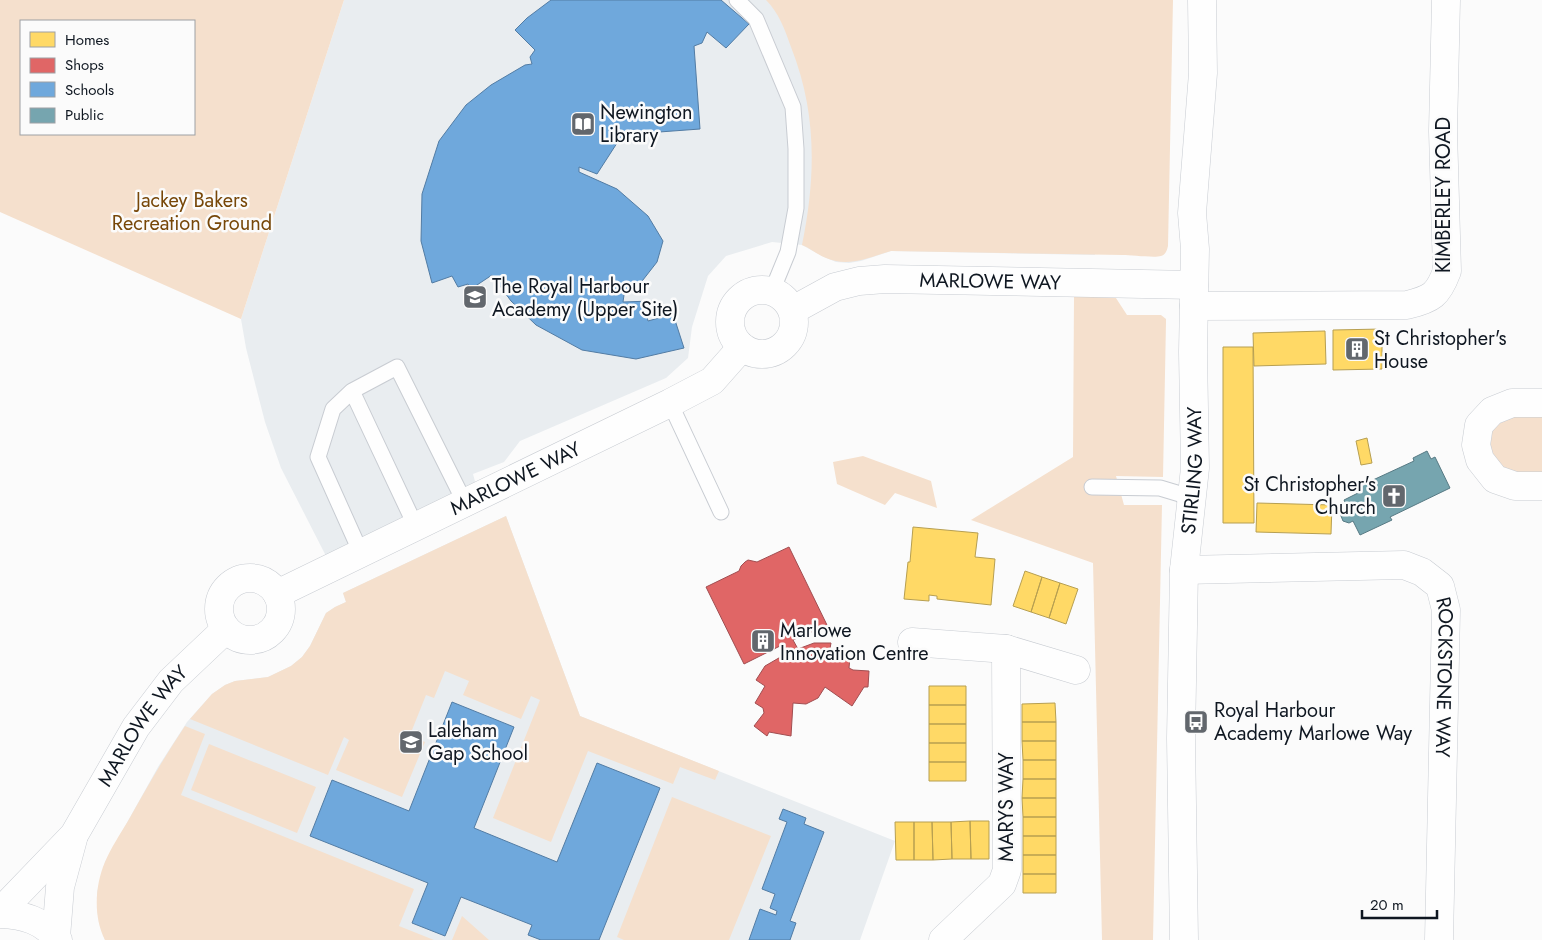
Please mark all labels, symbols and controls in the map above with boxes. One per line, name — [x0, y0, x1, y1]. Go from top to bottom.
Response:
legend — [20, 20, 195, 135]
text: Homes — [65, 29, 109, 51]
text: Shops — [65, 54, 104, 76]
text: Schools — [65, 79, 114, 101]
place label: Newington Library — [600, 98, 692, 150]
text: Public — [65, 104, 104, 126]
library icon: Newington Library — [570, 111, 596, 137]
street label: KIMBERLEY ROAD — [1429, 117, 1458, 273]
park label: Jackey Bakers Recreation Ground — [112, 186, 272, 238]
street label: MARLOWE WAY — [919, 265, 1062, 297]
place label: The Royal Harbour Academy (Upper Site) — [492, 272, 679, 324]
school or university icon: The Royal Harbour Academy (Upper Site) — [462, 284, 488, 310]
place label: St Christopher's House — [1374, 324, 1507, 376]
building icon: St Christopher's House — [1344, 336, 1370, 362]
street label: STIRLING WAY — [1173, 406, 1210, 536]
street label: MARLOWE WAY — [445, 434, 586, 522]
place label: St Christopher's Church — [1243, 470, 1376, 522]
church icon: St Christopher's Church — [1381, 483, 1407, 509]
street label: ROCKSTONE WAY — [1428, 594, 1461, 758]
place label: Marlowe Innovation Centre — [780, 616, 929, 668]
building icon: Marlowe Innovation Centre — [750, 628, 776, 654]
street label: MARLOWE WAY — [90, 658, 194, 792]
place label: Royal Harbour Academy Marlowe Way — [1214, 696, 1412, 748]
bus stop icon: Royal Harbour Academy Marlowe Way — [1183, 709, 1209, 735]
place label: Laleham Gap School — [428, 716, 528, 768]
school or university icon: Laleham Gap School — [398, 729, 424, 755]
street label: MARYS WAY — [992, 751, 1021, 862]
scale bar — [1362, 888, 1437, 920]
text: 20 m — [1370, 894, 1404, 916]

